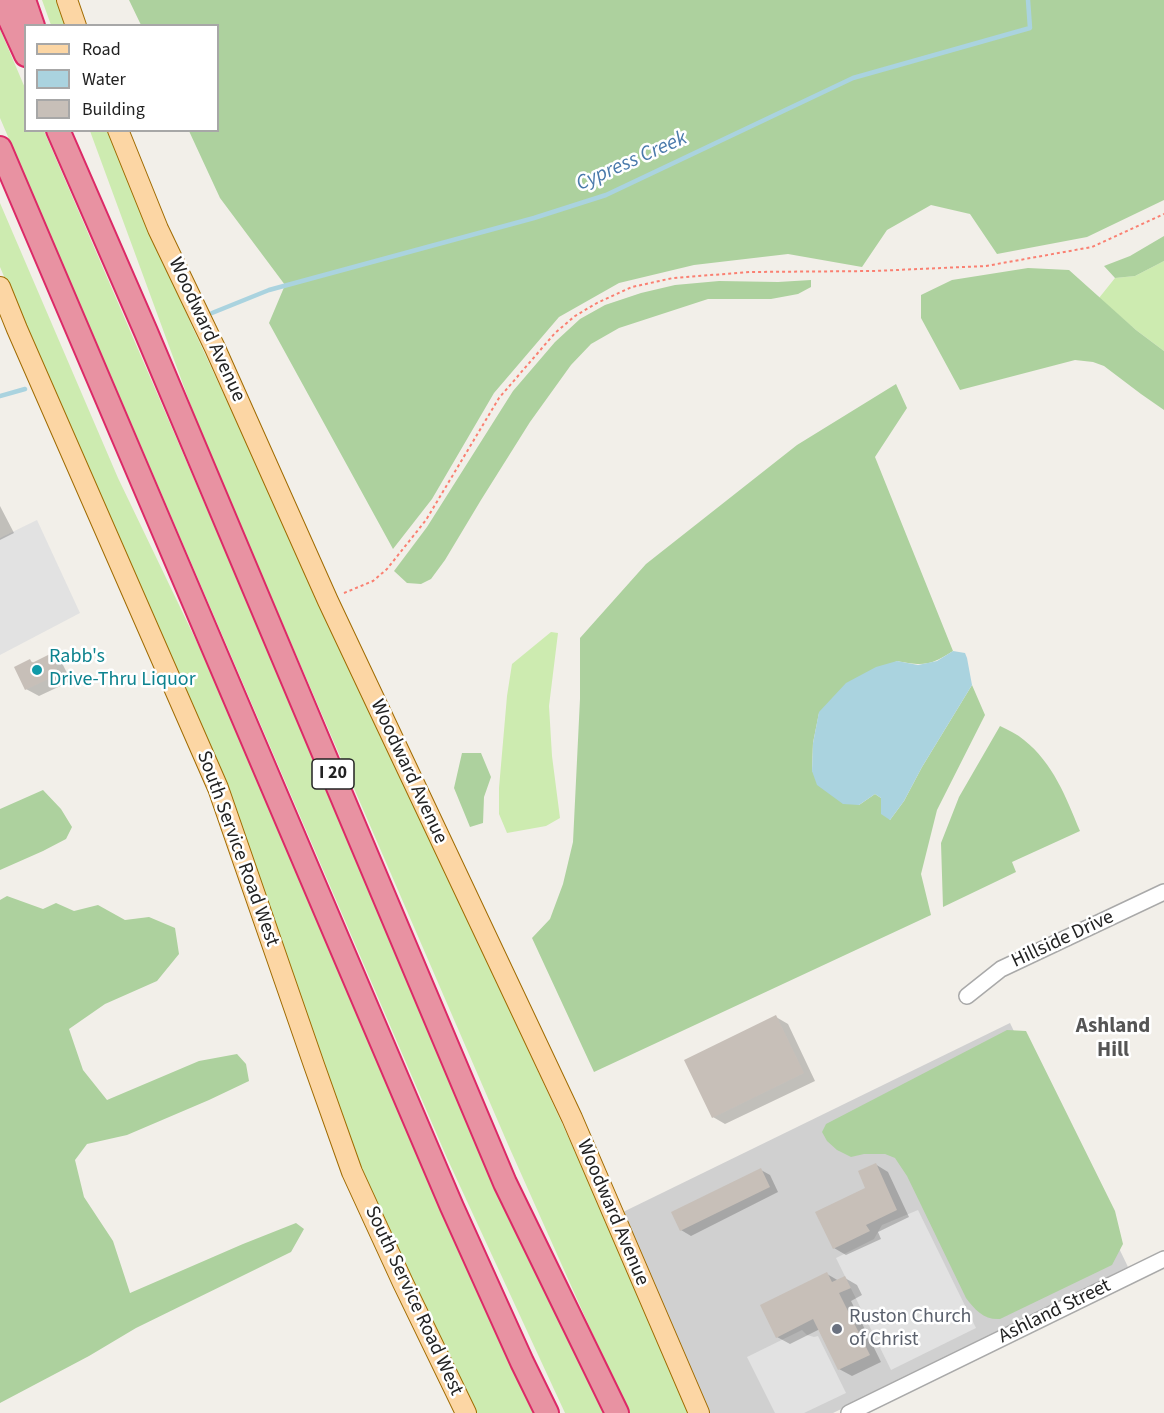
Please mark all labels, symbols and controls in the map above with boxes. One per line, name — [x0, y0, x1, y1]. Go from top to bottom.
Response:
legend — [24, 24, 219, 132]
text: Road — [82, 37, 121, 62]
text: Water — [82, 67, 126, 92]
text: Building — [82, 97, 145, 122]
water label: Cypress Creek — [573, 126, 691, 198]
street label: Woodward Avenue — [162, 254, 250, 406]
place label: Rabb's Drive-Thru Liquor — [49, 646, 196, 693]
marker: Rabb's Drive-Thru Liquor — [30, 663, 44, 677]
street label: Woodward Avenue — [364, 696, 452, 848]
street label: South Service Road West — [190, 748, 284, 950]
road number: I 20 — [312, 759, 354, 789]
street label: Hillside Drive — [1008, 906, 1118, 974]
district label: Ashland Hill — [1076, 1014, 1150, 1064]
street label: Woodward Avenue — [570, 1136, 654, 1290]
street label: South Service Road West — [359, 1202, 467, 1400]
street label: Ashland Street — [995, 1274, 1115, 1350]
place label: Ruston Church of Christ — [849, 1306, 971, 1353]
marker: Ruston Church of Christ — [830, 1322, 844, 1336]

